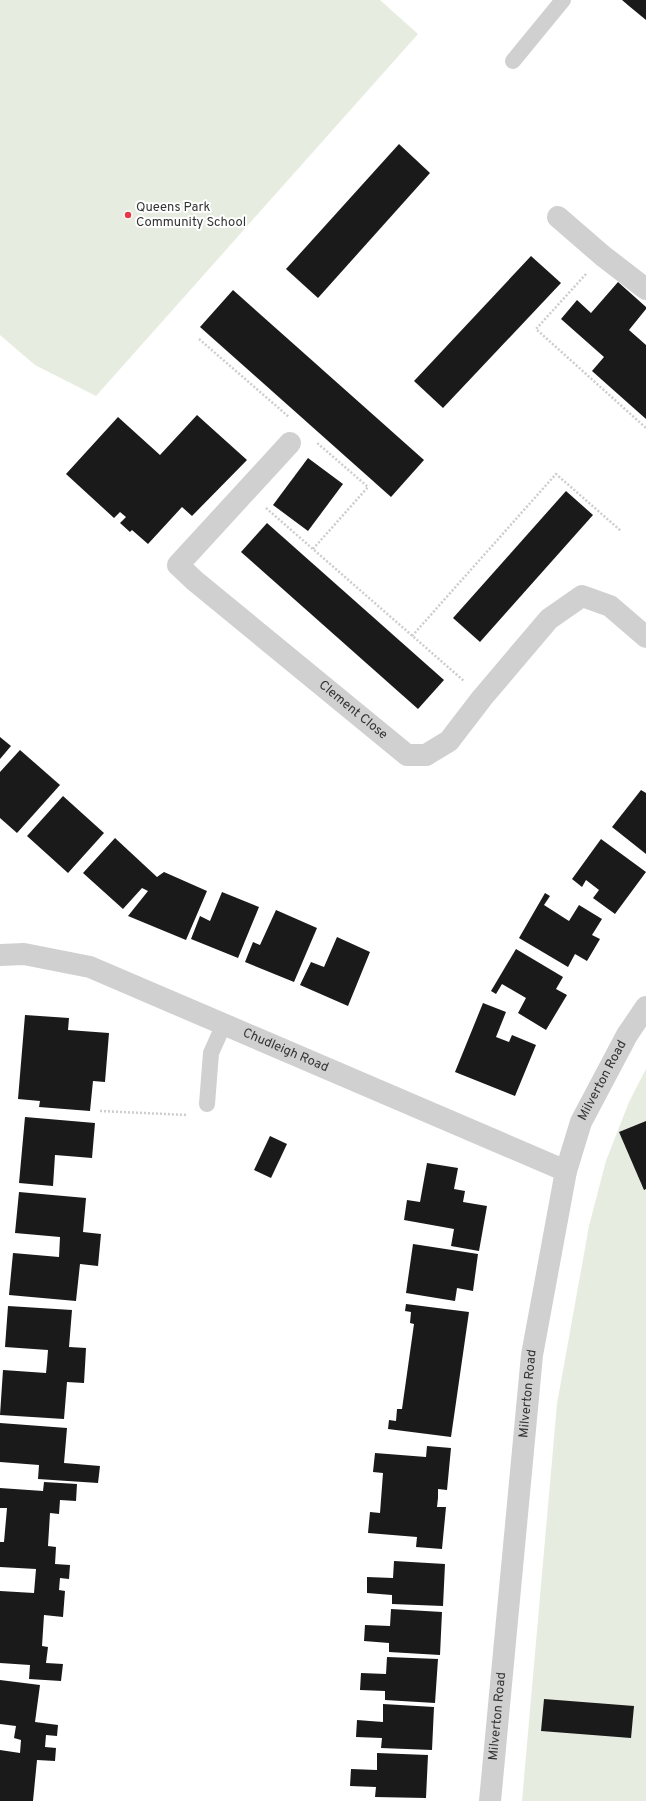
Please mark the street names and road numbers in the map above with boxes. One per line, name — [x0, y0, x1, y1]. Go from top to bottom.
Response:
street label: Clement Close — [315, 678, 390, 743]
street label: Chudleigh Road — [240, 1025, 331, 1076]
street label: Milverton Road — [575, 1038, 631, 1124]
street label: Milverton Road — [516, 1348, 541, 1439]
street label: Milverton Road — [486, 1671, 510, 1761]

